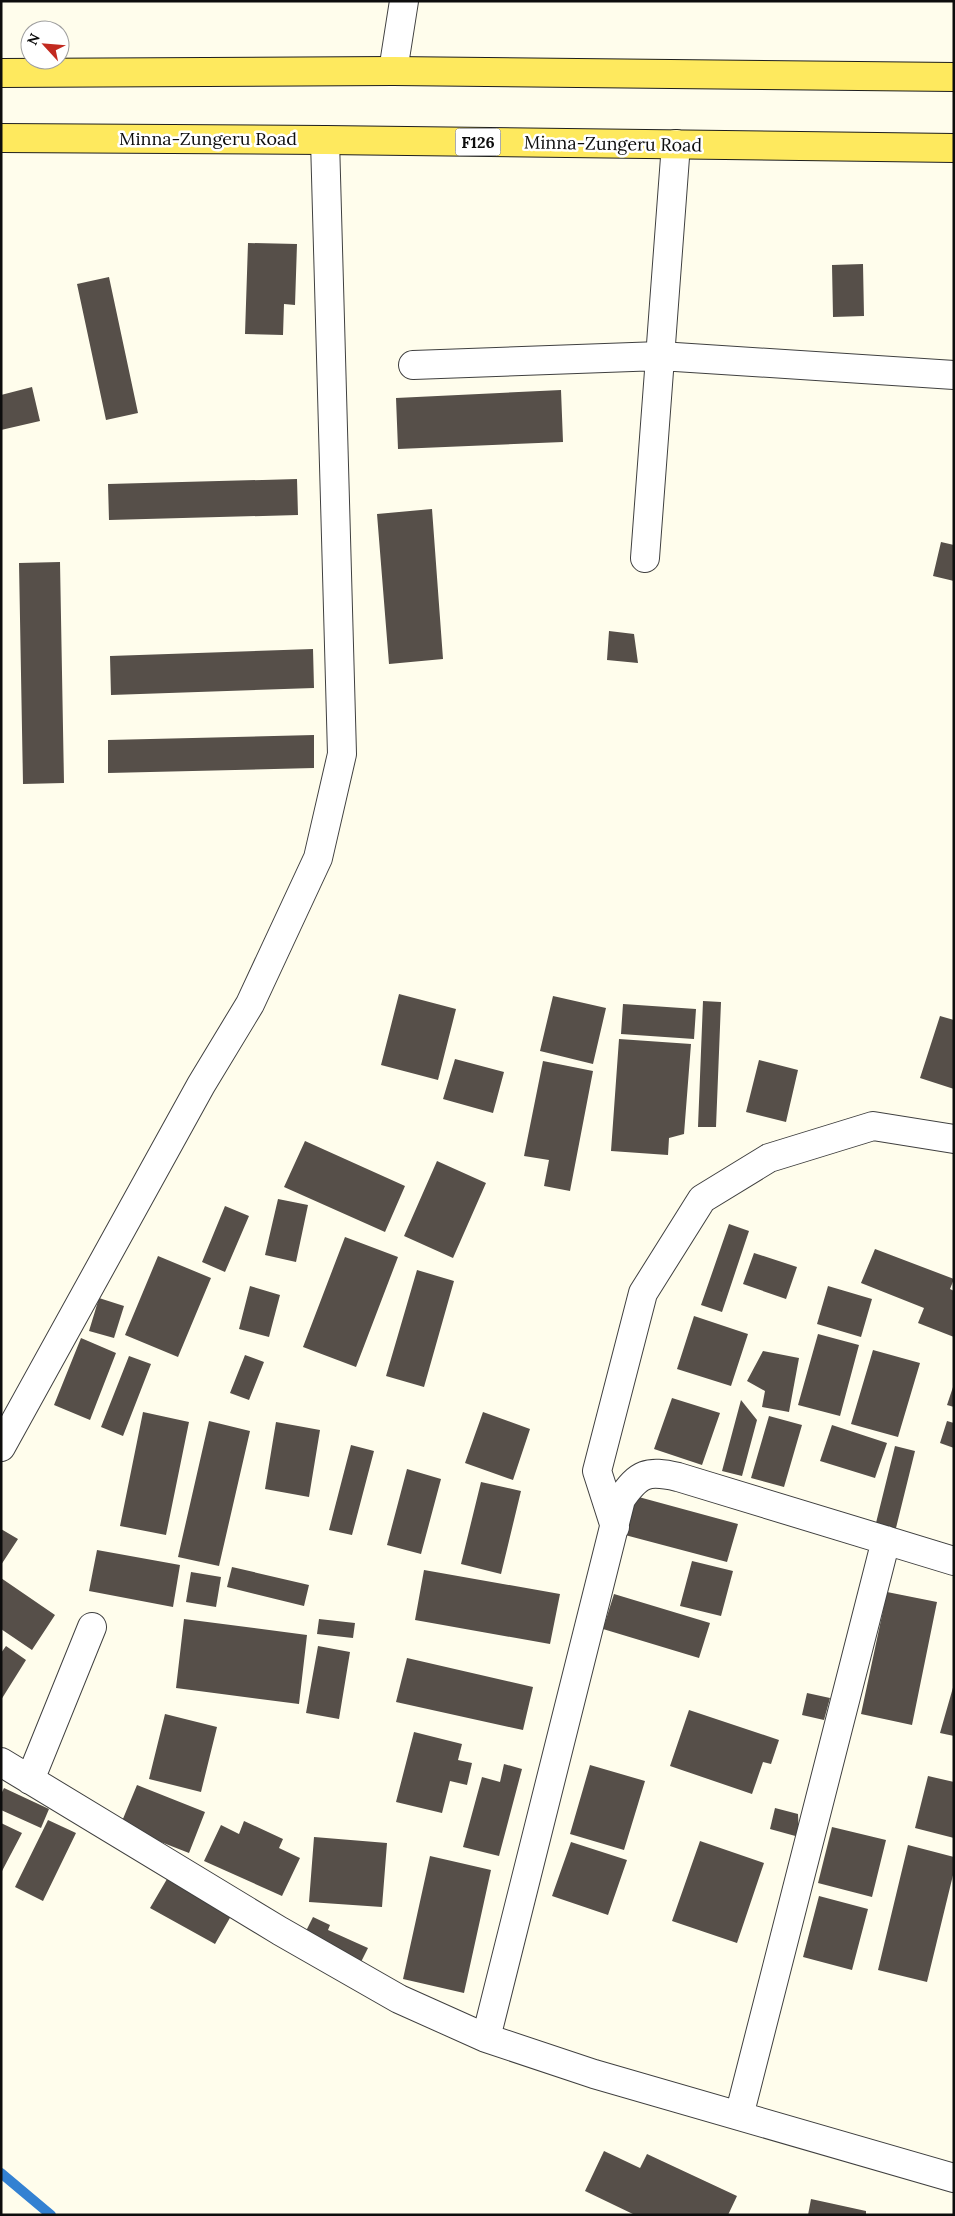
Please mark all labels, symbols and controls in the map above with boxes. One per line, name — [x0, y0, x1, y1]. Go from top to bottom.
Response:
north arrow — [20, 20, 70, 70]
text: N — [23, 30, 44, 48]
street label: Minna-Zungeru Road — [119, 127, 297, 150]
road number: F126 — [456, 128, 500, 156]
street label: Minna-Zungeru Road — [524, 130, 703, 157]

